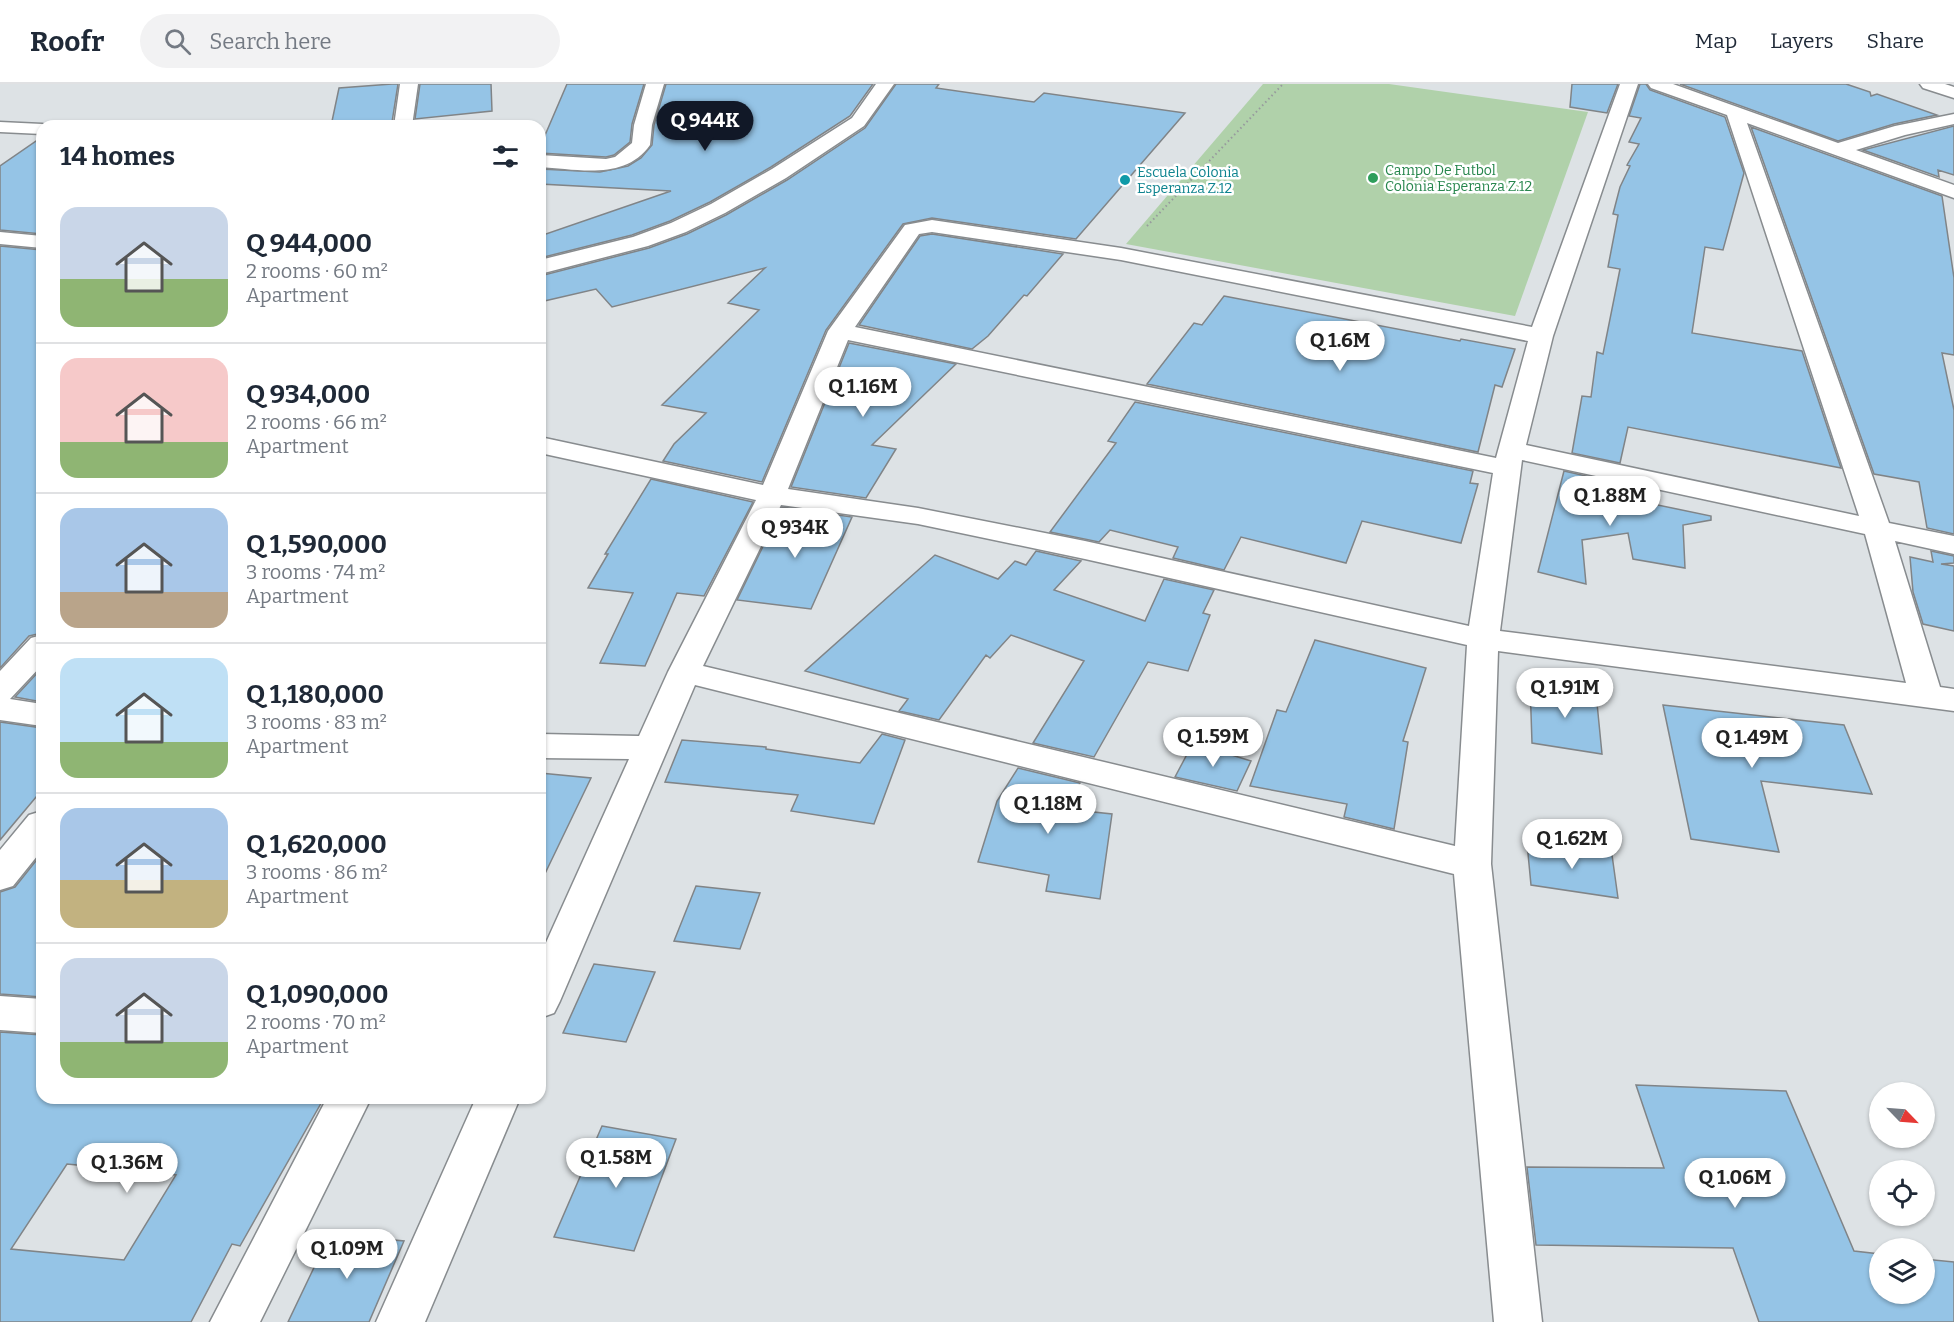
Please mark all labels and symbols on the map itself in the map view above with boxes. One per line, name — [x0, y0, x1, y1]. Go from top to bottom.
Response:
pin: Q 944K — [656, 101, 754, 152]
place label: Campo De Futbol Colonia Esperanza Z.12 — [1385, 162, 1532, 195]
place label: Escuela Colonia Esperanza Z.12 — [1137, 164, 1239, 197]
marker: Campo De Futbol Colonia Esperanza Z.12 — [1366, 171, 1380, 185]
marker: Escuela Colonia Esperanza Z.12 — [1118, 173, 1132, 187]
pin: Q 1.6M — [1291, 321, 1389, 372]
pin: Q 1.16M — [808, 367, 918, 418]
pin: Q 1.88M — [1555, 476, 1665, 527]
pin: Q 934K — [746, 508, 844, 559]
pin: Q 1.91M — [1510, 668, 1620, 719]
pin: Q 1.59M — [1158, 717, 1268, 768]
pin: Q 1.49M — [1697, 718, 1807, 769]
pin: Q 1.18M — [993, 784, 1103, 835]
pin: Q 1.62M — [1517, 819, 1627, 870]
north arrow — [1869, 1082, 1935, 1148]
pin: Q 1.58M — [561, 1138, 671, 1189]
pin: Q 1.36M — [72, 1143, 182, 1194]
pin: Q 1.06M — [1680, 1158, 1790, 1209]
pin: Q 1.09M — [292, 1229, 402, 1280]

